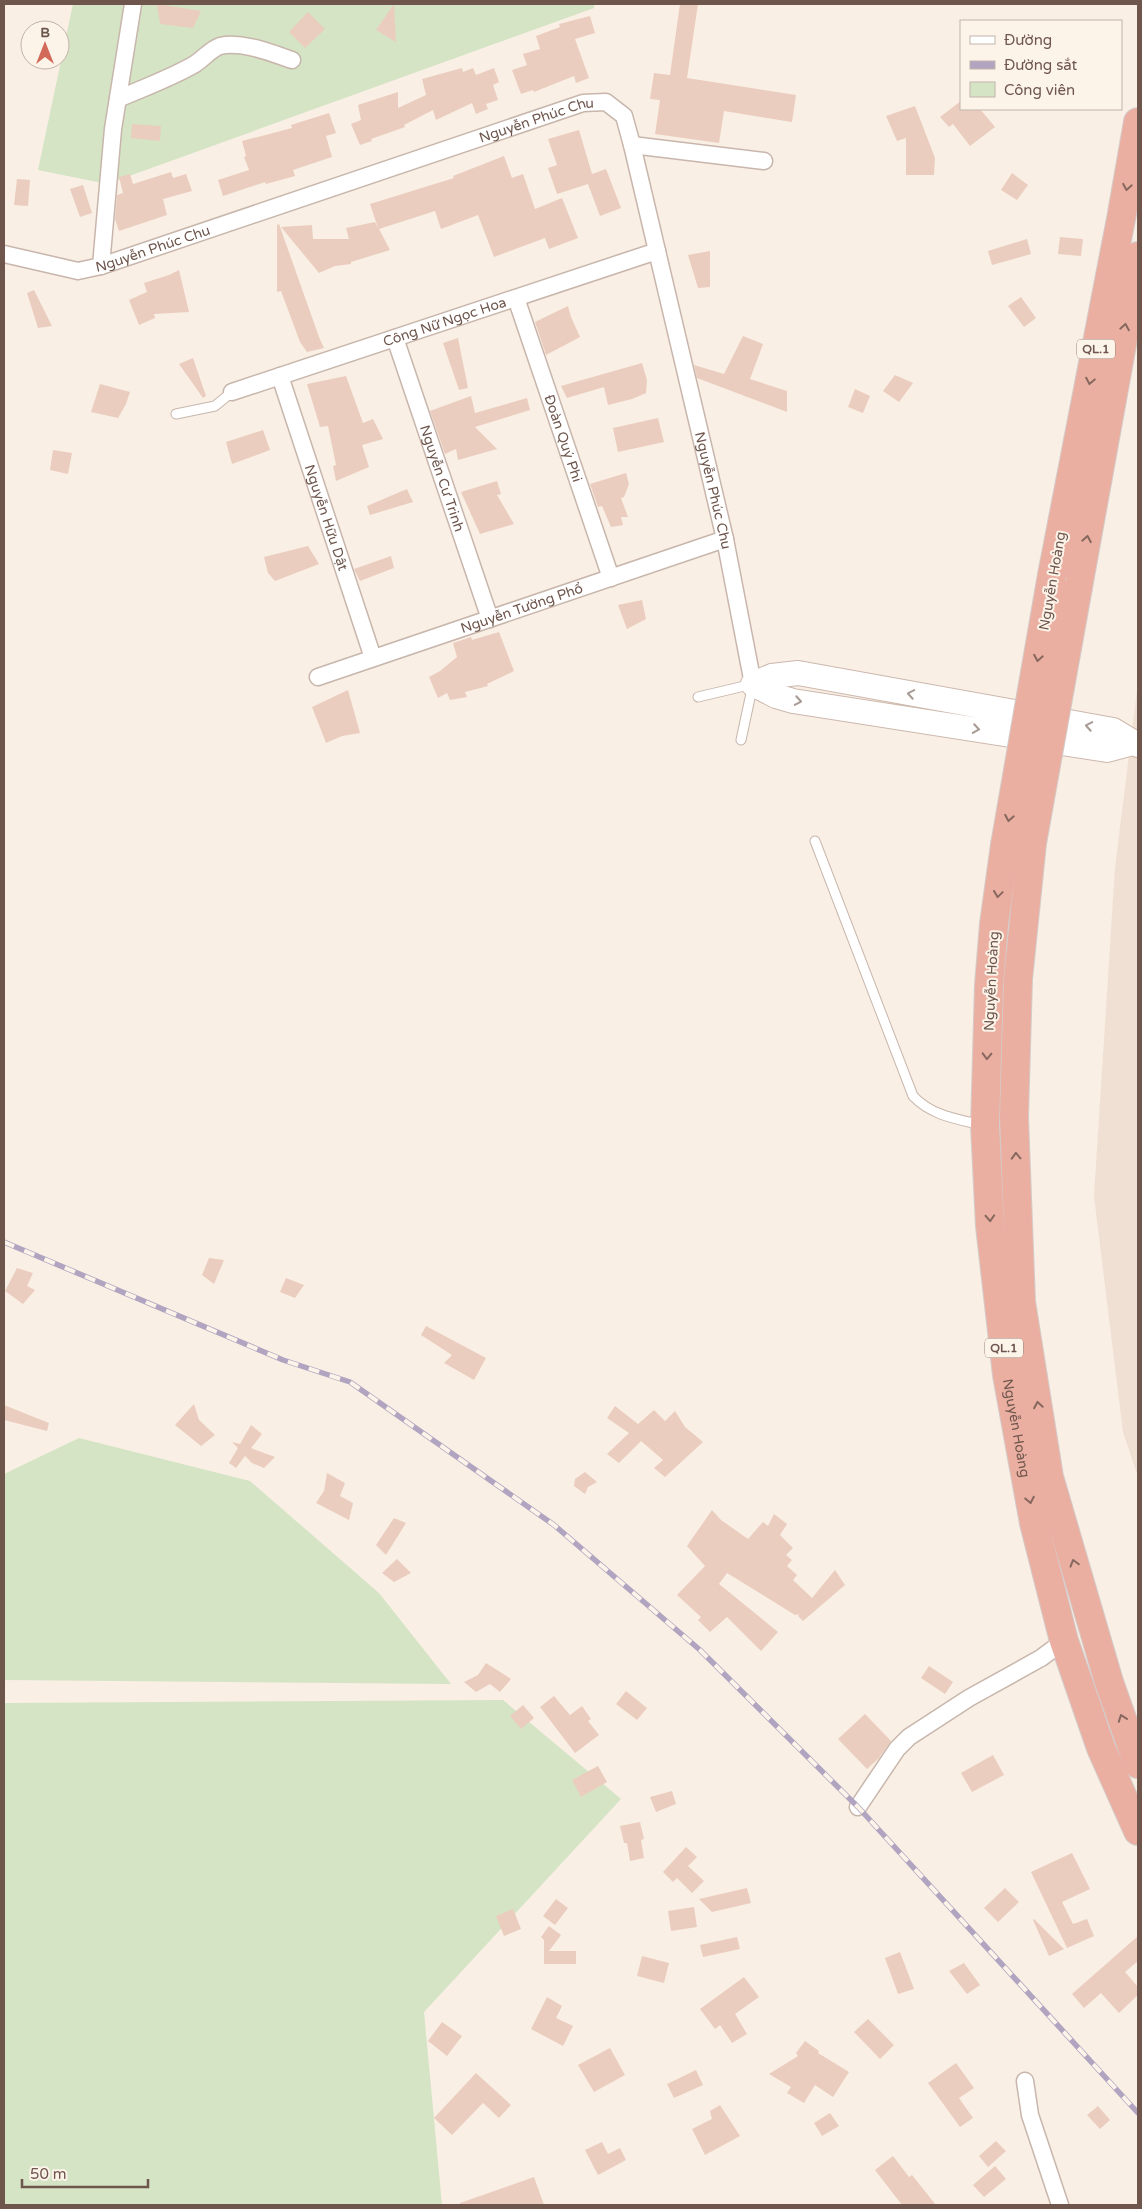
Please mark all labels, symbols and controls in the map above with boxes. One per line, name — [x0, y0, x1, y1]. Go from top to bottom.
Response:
north arrow — [20, 20, 70, 70]
legend — [960, 20, 1122, 110]
text: B — [40, 24, 50, 41]
text: Đường — [1004, 31, 1052, 49]
text: Đường sắt — [1004, 56, 1078, 74]
text: Công viên — [1004, 81, 1075, 99]
street label: Nguyễn Phúc Chu — [477, 95, 594, 147]
one-way arrow — [1122, 183, 1132, 191]
street label: Nguyễn Phúc Chu — [94, 222, 212, 276]
street label: Công Nữ Ngọc Hoa — [381, 294, 509, 350]
one-way arrow — [1120, 323, 1130, 331]
road number: QL.1 — [1077, 339, 1115, 358]
one-way arrow — [1085, 377, 1096, 385]
street label: Đoàn Quý Phi — [540, 392, 586, 484]
street label: Nguyễn Cư Trinh — [416, 423, 468, 534]
street label: Nguyễn Phúc Chu — [691, 430, 735, 551]
street label: Nguyễn Hữu Dật — [301, 462, 352, 573]
street label: Nguyễn Hoàng — [1035, 530, 1070, 632]
one-way arrow — [1082, 534, 1092, 543]
street label: Nguyễn Tường Phổ — [458, 580, 585, 637]
one-way arrow — [1033, 653, 1043, 662]
one-way arrow — [907, 689, 916, 699]
one-way arrow — [794, 696, 802, 706]
one-way arrow — [1084, 721, 1093, 731]
one-way arrow — [972, 723, 980, 734]
one-way arrow — [1005, 813, 1015, 822]
one-way arrow — [993, 890, 1004, 898]
street label: Nguyễn Hoàng — [980, 931, 1003, 1031]
one-way arrow — [982, 1052, 992, 1060]
one-way arrow — [1011, 1152, 1021, 1160]
one-way arrow — [984, 1214, 995, 1222]
road number: QL.1 — [985, 1339, 1023, 1358]
street label: Nguyễn Hoàng — [999, 1377, 1034, 1479]
one-way arrow — [1033, 1400, 1043, 1409]
one-way arrow — [1024, 1496, 1035, 1504]
one-way arrow — [1070, 1559, 1080, 1567]
one-way arrow — [1118, 1714, 1128, 1723]
scale bar — [22, 2156, 149, 2188]
text: 50 m — [30, 2165, 67, 2183]

